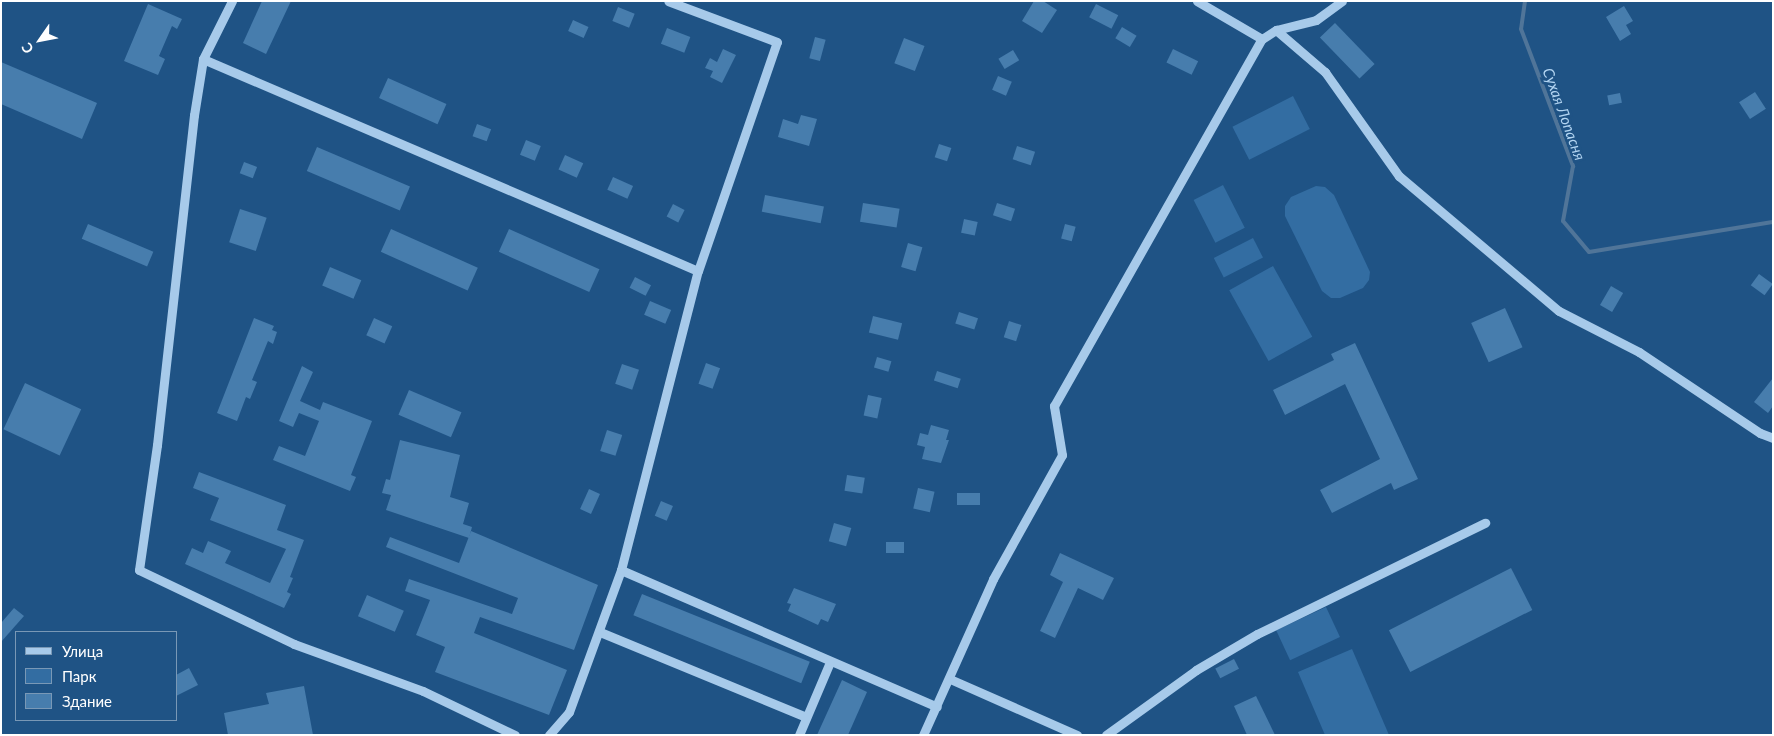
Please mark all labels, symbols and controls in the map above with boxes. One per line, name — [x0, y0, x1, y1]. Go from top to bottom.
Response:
north arrow — [15, 15, 65, 65]
text: С — [17, 40, 37, 57]
water label: Сухая Лопасня — [1539, 65, 1589, 163]
legend — [15, 631, 178, 721]
text: Улица — [62, 642, 103, 660]
text: Парк — [62, 667, 96, 685]
text: Здание — [62, 692, 112, 710]

